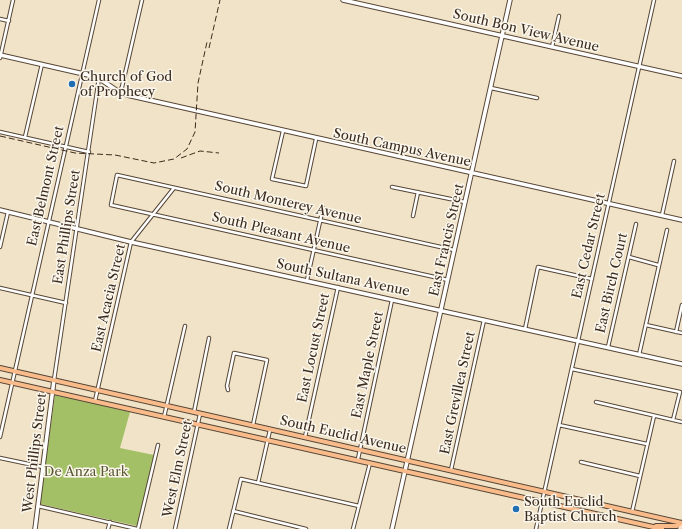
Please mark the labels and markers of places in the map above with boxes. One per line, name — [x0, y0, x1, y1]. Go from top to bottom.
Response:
place label: Church of God of Prophecy — [80, 69, 172, 100]
marker: Church of God of Prophecy — [67, 79, 77, 89]
place label: South Euclid Baptist Church — [524, 494, 617, 525]
marker: South Euclid Baptist Church — [511, 504, 521, 514]

